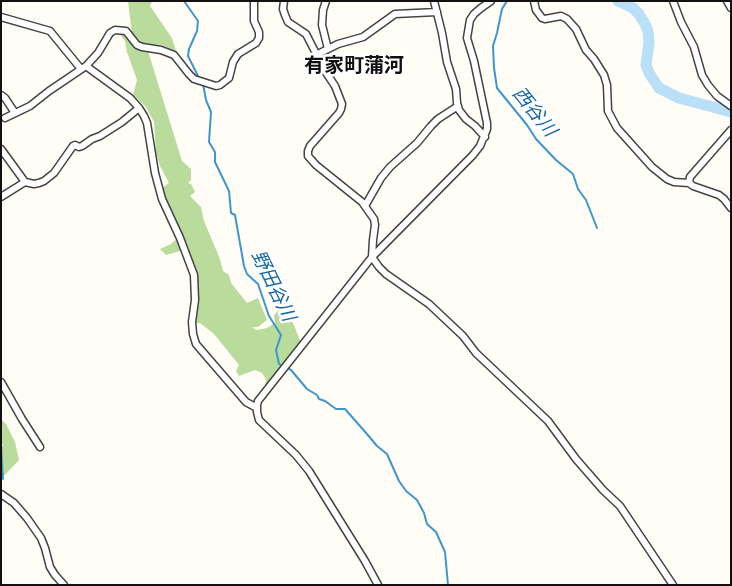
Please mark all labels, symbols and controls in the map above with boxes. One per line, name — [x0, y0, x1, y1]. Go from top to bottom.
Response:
district label: 有家町蒲河 — [304, 54, 404, 78]
water label: 西谷川 — [507, 83, 561, 141]
water label: 野田谷川 — [246, 247, 300, 325]

